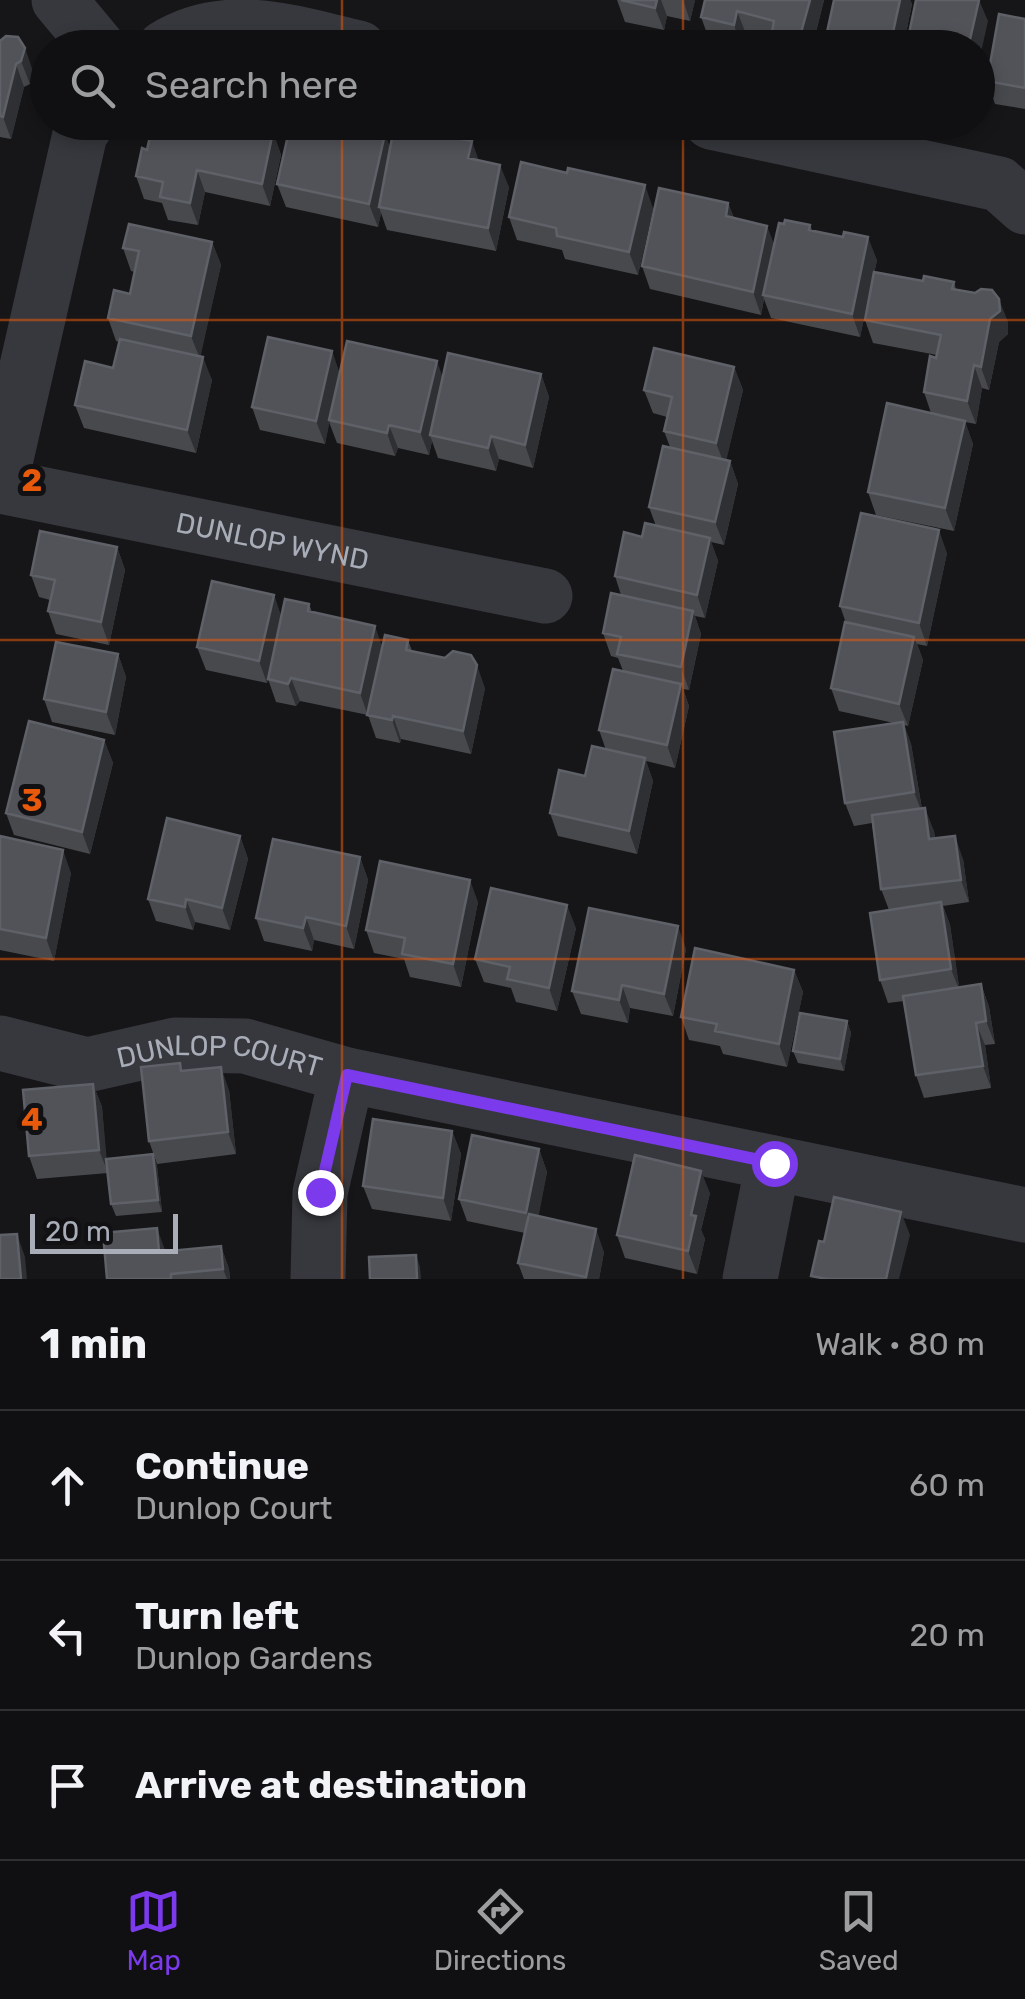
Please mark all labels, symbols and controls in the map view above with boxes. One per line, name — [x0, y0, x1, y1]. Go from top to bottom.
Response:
search box — [30, 30, 995, 140]
icon: search — [65, 58, 120, 113]
text: Search here — [145, 62, 358, 108]
text: 2 — [22, 461, 42, 499]
street label: DUNLOP WYND — [173, 506, 372, 577]
text: 3 — [21, 781, 43, 819]
street label: DUNLOP COURT — [114, 1029, 326, 1084]
text: 4 — [21, 1100, 43, 1138]
route start — [752, 1141, 798, 1187]
route end — [298, 1170, 344, 1216]
scale bar — [30, 1209, 178, 1254]
text: 20 m — [45, 1215, 111, 1248]
text: 1 min — [40, 1319, 147, 1369]
text: Walk · 80 m — [815, 1325, 985, 1363]
text: Continue — [135, 1443, 309, 1489]
icon: ahead — [40, 1458, 95, 1513]
text: 60 m — [909, 1466, 985, 1504]
text: Dunlop Court — [135, 1489, 332, 1527]
text: Turn left — [135, 1593, 299, 1639]
icon: left — [40, 1608, 95, 1663]
text: 20 m — [910, 1616, 985, 1654]
text: Dunlop Gardens — [135, 1639, 373, 1677]
icon: arrive — [40, 1758, 95, 1813]
text: Arrive at destination — [135, 1762, 527, 1808]
tab: Map — [126, 1884, 181, 1977]
tab: Directions — [434, 1884, 566, 1977]
tab: Saved — [819, 1884, 899, 1977]

